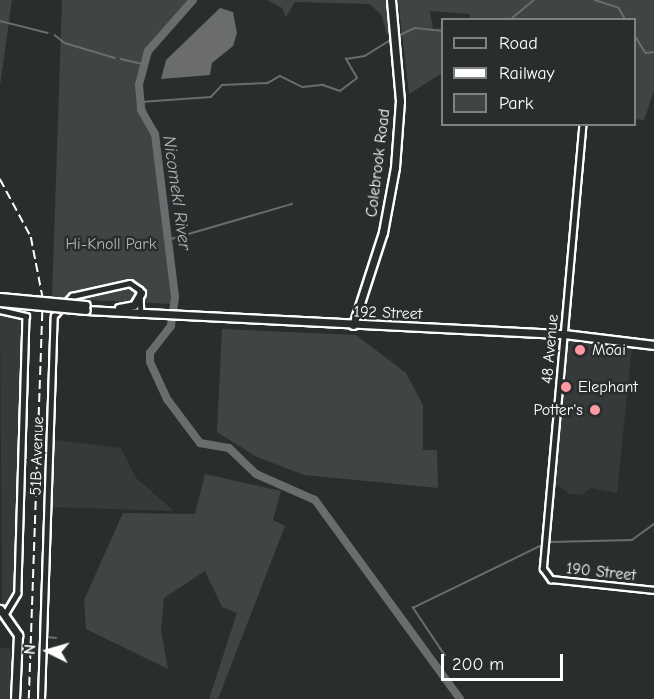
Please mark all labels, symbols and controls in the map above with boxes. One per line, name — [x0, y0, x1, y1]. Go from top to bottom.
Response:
legend — [441, 18, 636, 126]
text: Road — [499, 33, 538, 54]
text: Railway — [499, 63, 555, 84]
text: Park — [499, 93, 533, 114]
street label: Colebrook Road — [362, 108, 394, 218]
water label: Nicomekl River — [157, 134, 195, 252]
park label: Hi-Knoll Park — [66, 234, 156, 254]
street label: 192 Street — [353, 302, 423, 324]
street label: 48 Avenue — [537, 313, 563, 385]
place label: Moai — [592, 340, 626, 360]
marker: Moai — [573, 343, 587, 357]
place label: Elephant — [578, 377, 638, 397]
marker: Elephant — [559, 380, 573, 394]
place label: Potter's — [534, 400, 583, 420]
marker: Potter's — [588, 403, 602, 417]
street label: 51B Avenue — [26, 416, 48, 496]
street label: 190 Street — [565, 559, 637, 585]
north arrow — [18, 621, 78, 681]
scale bar — [444, 642, 566, 680]
text: N — [21, 643, 39, 655]
text: 200 m — [452, 654, 504, 675]

